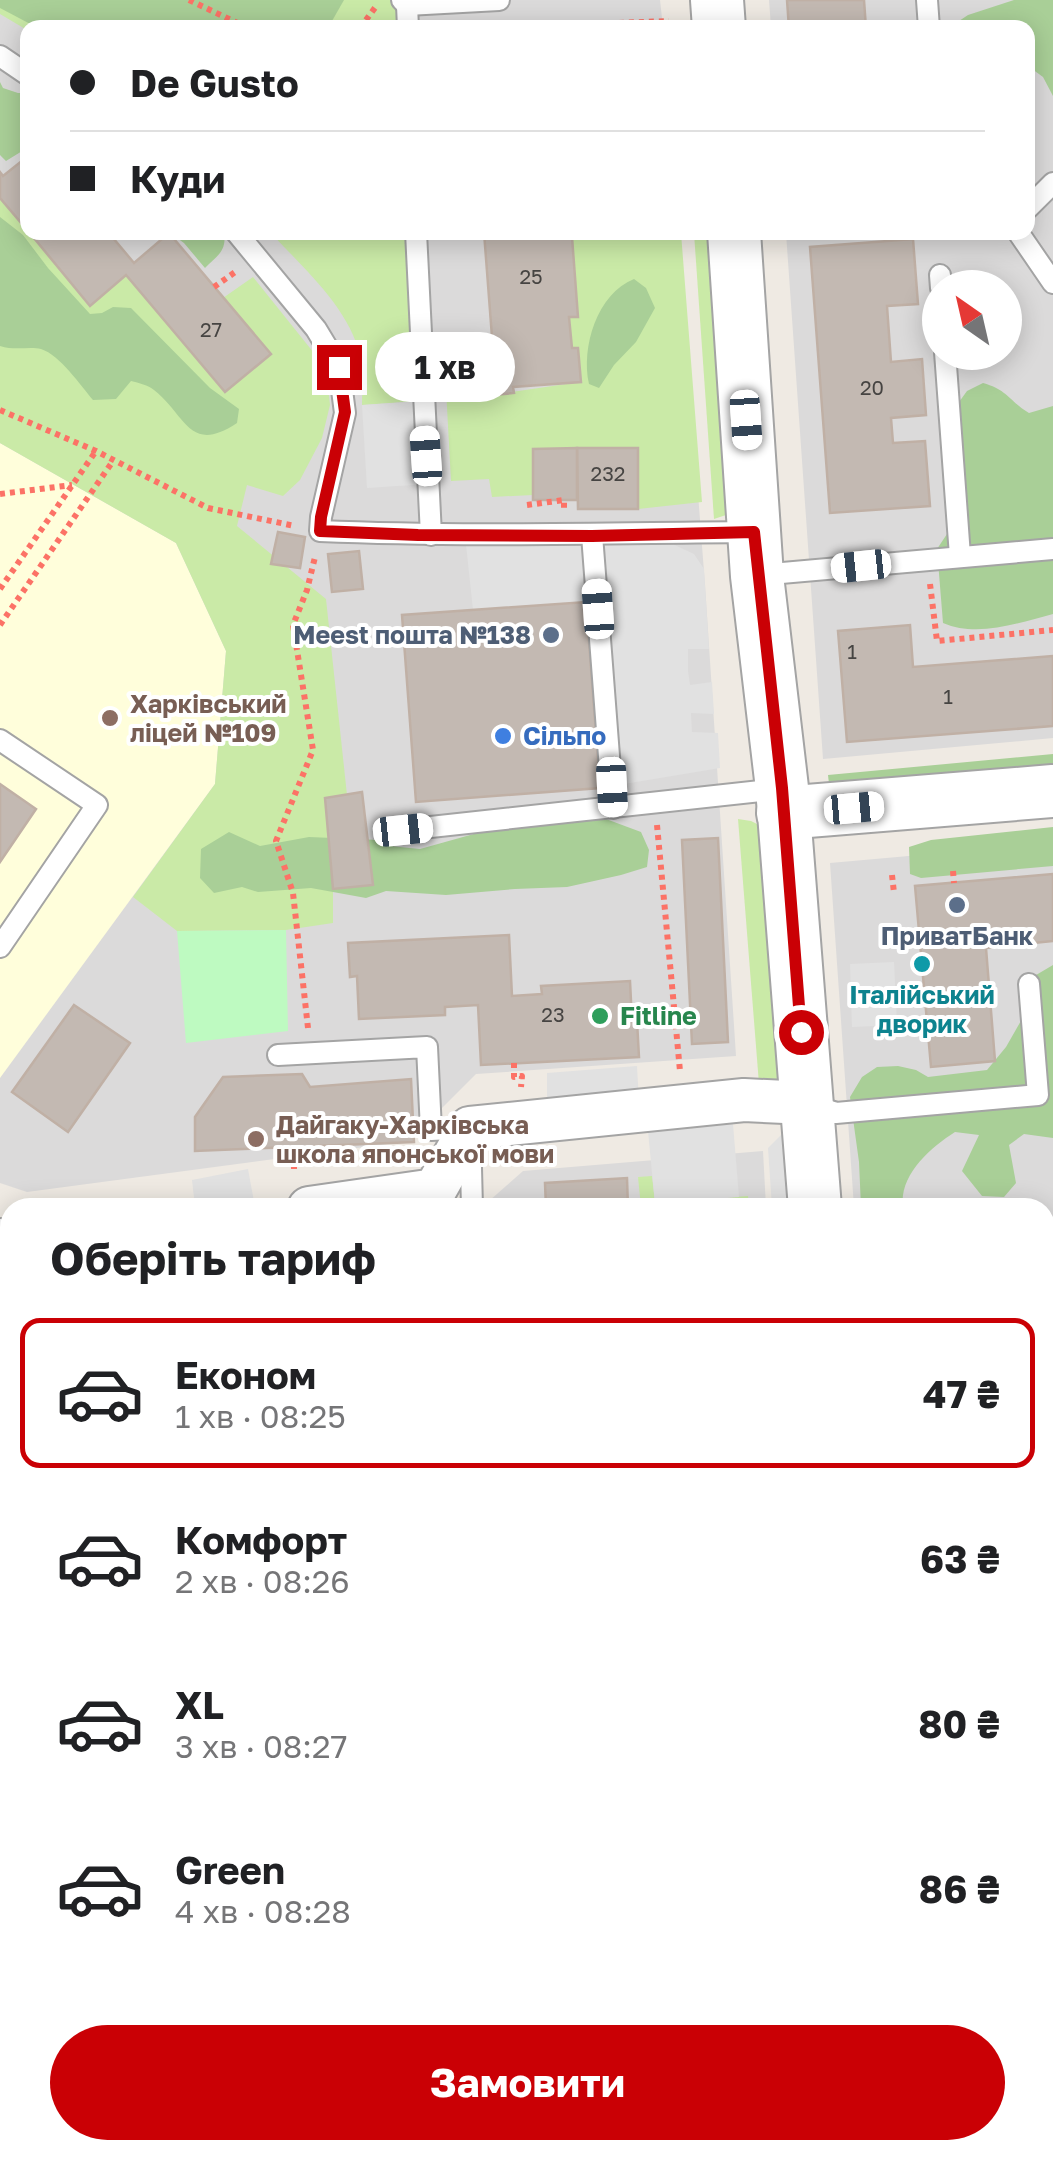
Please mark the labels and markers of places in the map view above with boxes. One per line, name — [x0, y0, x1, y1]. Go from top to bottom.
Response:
place label: Meest пошта №138 — [293, 619, 531, 650]
marker: Meest пошта №138 — [540, 624, 562, 646]
place label: Харківський ліцей №109 — [130, 688, 287, 748]
marker: Харківський ліцей №109 — [99, 707, 121, 729]
place label: Сільпо — [523, 720, 606, 751]
marker: Сільпо — [492, 725, 514, 747]
marker: ПриватБанк — [946, 894, 968, 916]
place label: ПриватБанк — [881, 920, 1034, 951]
marker: Італійський дворик — [911, 953, 933, 975]
place label: Італійський дворик — [849, 979, 995, 1039]
place label: Fitline — [620, 1000, 697, 1031]
marker: Fitline — [589, 1005, 611, 1027]
place label: Дайгаку-Харківська школа японської мови — [276, 1109, 554, 1169]
marker: Дайгаку-Харківська школа японської мови — [245, 1128, 267, 1150]

